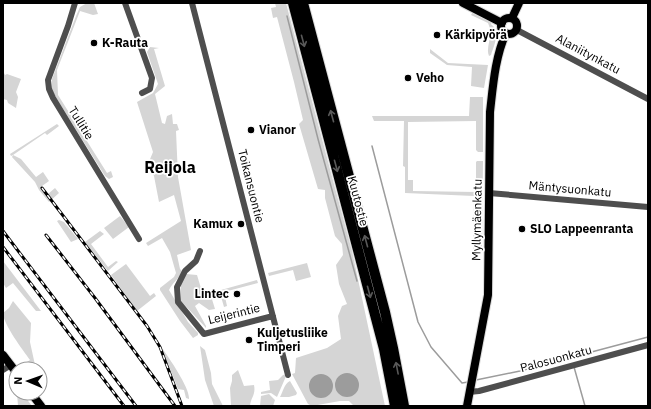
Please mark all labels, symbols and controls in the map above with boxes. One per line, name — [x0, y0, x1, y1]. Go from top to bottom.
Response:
place label: Kärkipyörä — [445, 27, 507, 42]
marker: Kärkipyörä — [432, 30, 442, 40]
street label: Alaniitynkatu — [553, 30, 623, 77]
one-way arrow — [300, 34, 307, 47]
place label: K-Rauta — [102, 35, 148, 50]
marker: K-Rauta — [89, 38, 99, 48]
place label: Veho — [416, 70, 444, 85]
marker: Veho — [403, 73, 413, 83]
street label: Tullitie — [65, 103, 98, 142]
one-way arrow — [328, 110, 336, 123]
place label: Vianor — [259, 122, 296, 137]
marker: Vianor — [246, 125, 256, 135]
street label: Toikansuontie — [235, 148, 268, 225]
district label: Reijola — [144, 157, 196, 177]
one-way arrow — [333, 160, 340, 173]
street label: Kuutostie — [345, 174, 373, 228]
street label: Mäntysuonkatu — [528, 177, 612, 200]
street label: Myllymäenkatu — [468, 179, 485, 261]
place label: Kamux — [193, 216, 233, 231]
marker: Kamux — [236, 219, 246, 229]
place label: SLO Lappeenranta — [530, 221, 633, 236]
marker: SLO Lappeenranta — [517, 224, 527, 234]
one-way arrow — [362, 235, 369, 248]
one-way arrow — [366, 285, 374, 298]
place label: Lintec — [195, 286, 229, 301]
marker: Lintec — [232, 289, 242, 299]
street label: Leijerintie — [206, 300, 262, 327]
place label: Kuljetusliike Timperi — [257, 325, 328, 354]
marker: Kuljetusliike Timperi — [244, 335, 254, 345]
street label: Palosuonkatu — [518, 342, 593, 375]
north arrow — [8, 361, 48, 401]
one-way arrow — [393, 361, 401, 374]
text: N — [11, 376, 25, 385]

